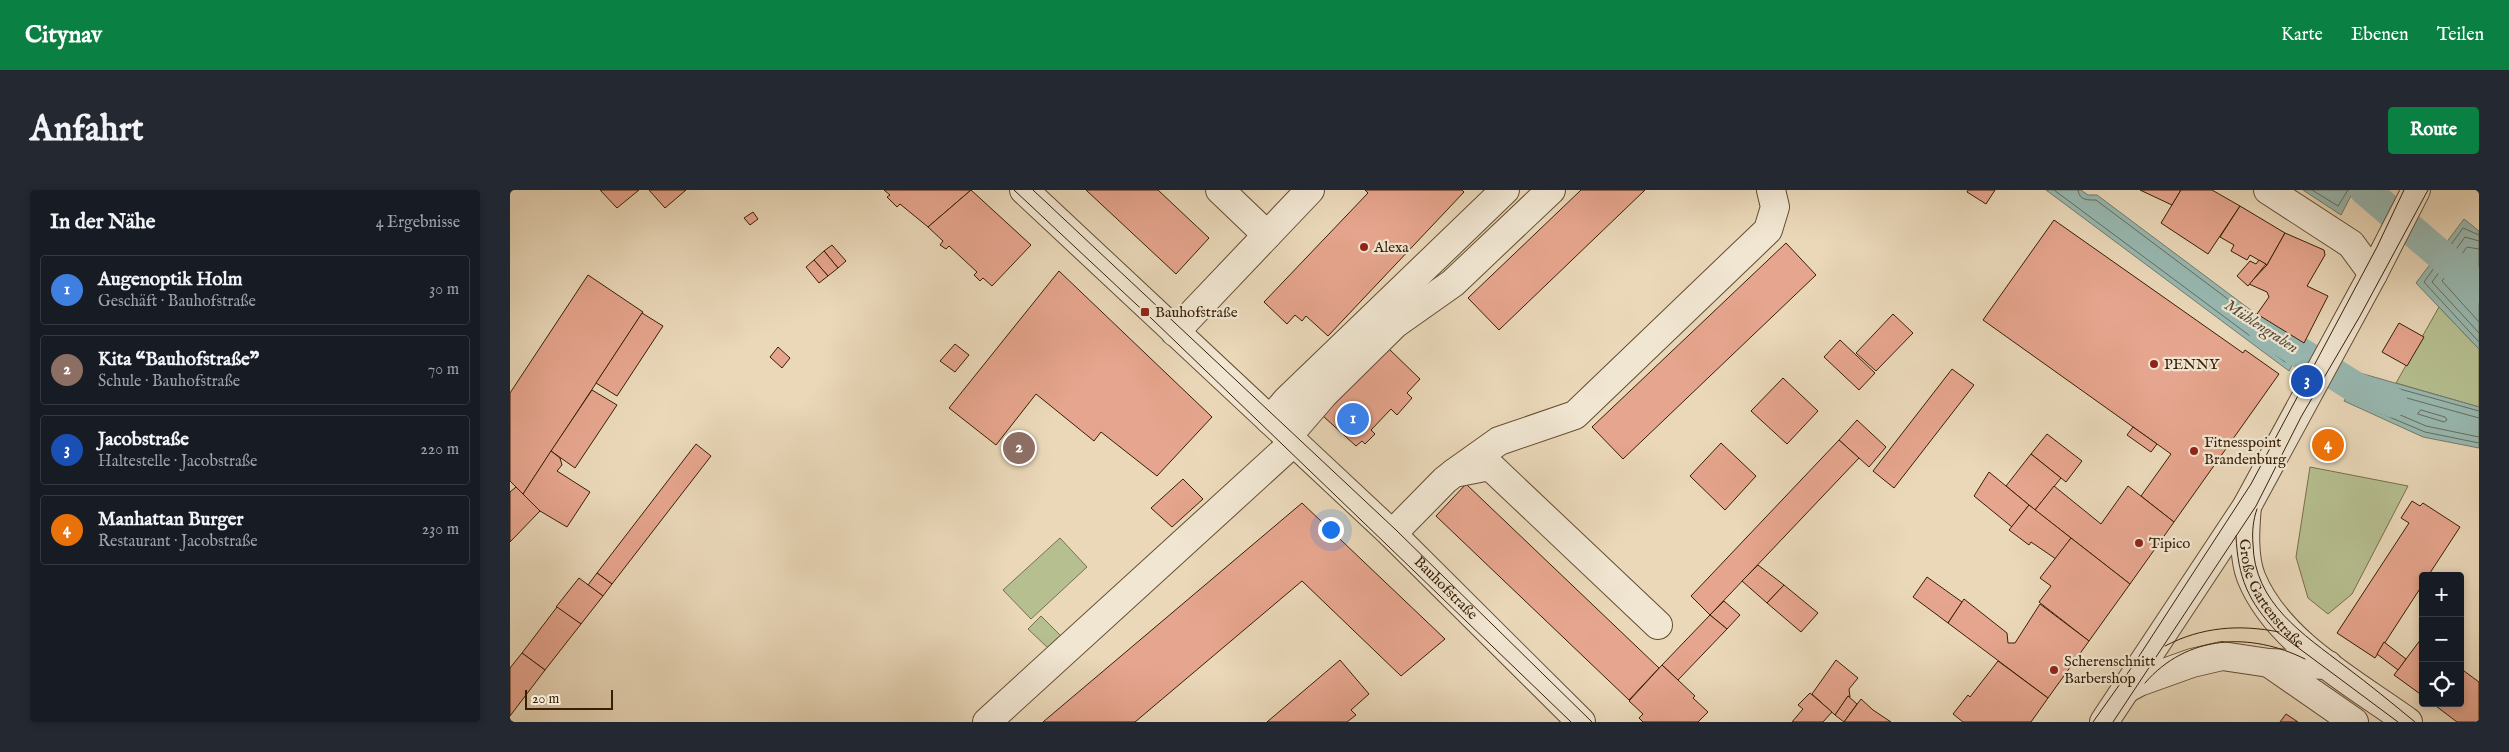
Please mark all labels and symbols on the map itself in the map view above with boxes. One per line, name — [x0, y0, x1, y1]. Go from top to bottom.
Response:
place label: Alexa — [1373, 238, 1409, 257]
marker: Alexa — [1358, 241, 1370, 253]
water label: Mühlengraben — [2220, 296, 2302, 358]
place label: Bauhofstraße — [1155, 303, 1238, 322]
marker: Bauhofstraße — [1139, 306, 1151, 318]
place label: PENNY — [2164, 355, 2220, 374]
marker: PENNY — [2148, 358, 2160, 370]
pin: 3 — [2291, 362, 2323, 400]
pin: 1 — [1337, 400, 1369, 438]
pin: 4 — [2312, 426, 2344, 464]
pin: 2 — [1003, 429, 1035, 467]
place label: Fitnesspoint Brandenburg — [2204, 433, 2287, 469]
marker: Fitnesspoint Brandenburg — [2188, 445, 2200, 457]
your location — [1318, 517, 1344, 543]
place label: Tipico — [2149, 534, 2190, 553]
marker: Tipico — [2133, 537, 2145, 549]
street label: Große Gartenstraße — [2236, 538, 2308, 652]
street label: Bauhofstraße — [1410, 552, 1482, 624]
place label: Scherenschnitt Barbershop — [2064, 652, 2155, 688]
marker: Scherenschnitt Barbershop — [2048, 664, 2060, 676]
scale bar — [525, 687, 612, 710]

